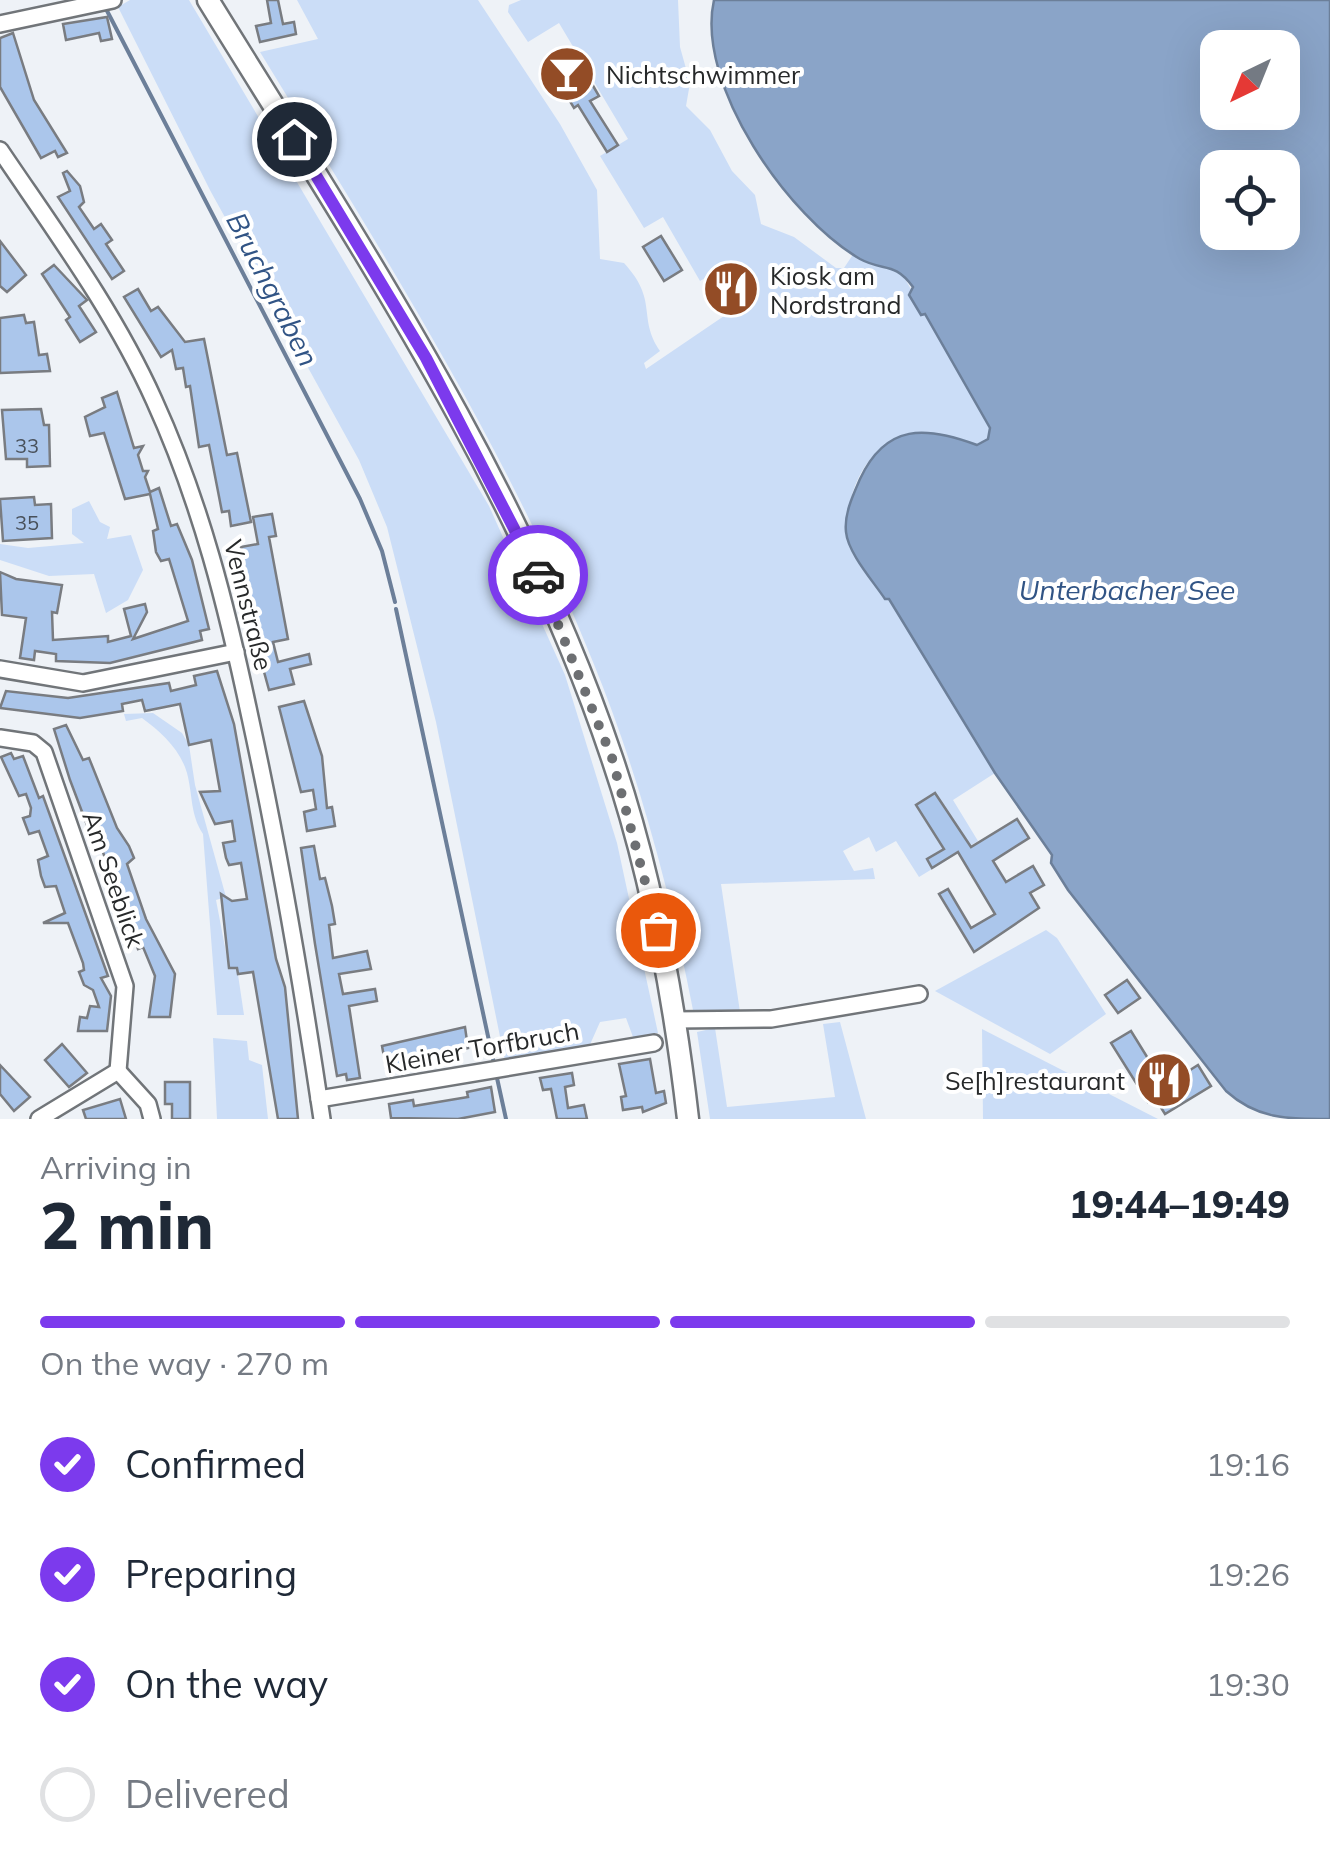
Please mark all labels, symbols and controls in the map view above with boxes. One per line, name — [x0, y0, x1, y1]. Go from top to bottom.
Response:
north arrow — [1200, 30, 1300, 130]
map controls — [1200, 30, 1300, 250]
bar icon: Nichtschwimmer — [537, 44, 597, 104]
place label: Nichtschwimmer — [606, 59, 800, 90]
pin — [252, 97, 337, 182]
icon: home — [267, 112, 322, 167]
button: locate — [1200, 150, 1300, 250]
water label: Bruchgraben — [219, 206, 327, 372]
restaurant icon: Kiosk am Nordstrand — [701, 259, 761, 319]
place label: Kiosk am Nordstrand — [770, 260, 902, 320]
house number: 33 — [15, 433, 39, 458]
house number: 35 — [15, 510, 39, 535]
courier — [488, 525, 588, 625]
street label: Vennstraße — [218, 537, 280, 673]
icon: car — [511, 548, 566, 603]
water label: Unterbacher See — [1019, 572, 1235, 607]
street label: Am Seeblick — [76, 807, 152, 952]
pin — [616, 888, 701, 973]
icon: bag — [631, 903, 686, 958]
street label: Kleiner Torfbruch — [383, 1015, 581, 1079]
restaurant icon: Se[h]restaurant — [1134, 1050, 1194, 1110]
place label: Se[h]restaurant — [945, 1065, 1125, 1096]
text: Arriving in — [40, 1147, 192, 1187]
text: 19:44–19:49 — [1069, 1180, 1290, 1228]
text: 2 min — [40, 1184, 214, 1265]
text: On the way · 270 m — [40, 1343, 329, 1383]
icon: check — [40, 1437, 95, 1492]
text: Confirmed — [125, 1440, 306, 1488]
text: 19:16 — [1206, 1444, 1290, 1484]
icon: check — [40, 1547, 95, 1602]
text: Preparing — [125, 1550, 297, 1598]
text: 19:26 — [1206, 1554, 1290, 1594]
icon: check — [40, 1657, 95, 1712]
text: On the way — [125, 1660, 328, 1708]
text: 19:30 — [1206, 1664, 1290, 1704]
text: Delivered — [125, 1770, 290, 1818]

